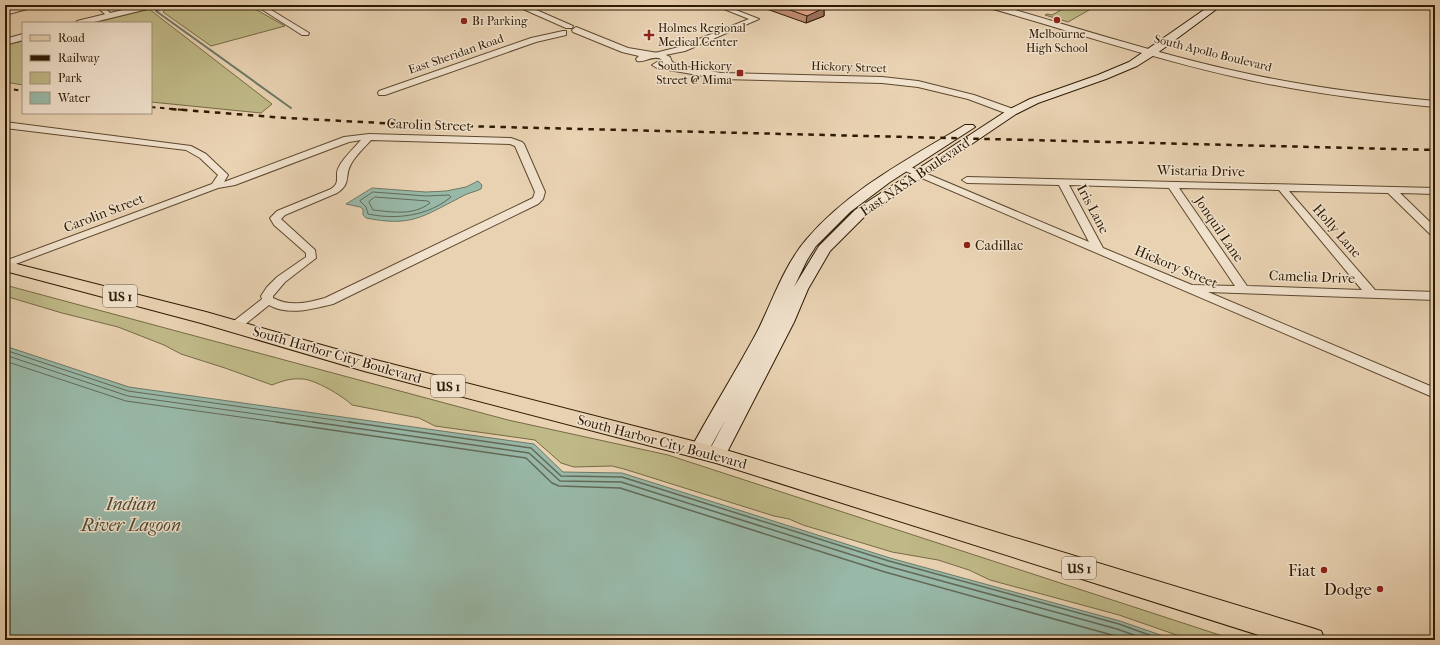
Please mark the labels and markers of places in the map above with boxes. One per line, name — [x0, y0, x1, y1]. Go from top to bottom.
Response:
place label: B1 Parking — [472, 14, 528, 28]
marker: Melbourne High School — [1052, 15, 1062, 25]
marker: B1 Parking — [459, 16, 469, 26]
place label: Holmes Regional Medical Center — [658, 21, 746, 49]
place label: Melbourne High School — [1026, 27, 1089, 55]
marker: Holmes Regional Medical Center — [643, 29, 655, 41]
place label: South Hickory Street @ Mima — [656, 59, 733, 87]
marker: South Hickory Street @ Mima — [735, 68, 745, 78]
place label: Cadillac — [975, 237, 1023, 254]
marker: Cadillac — [962, 240, 972, 250]
place label: Fiat — [1288, 560, 1316, 580]
marker: Fiat — [1319, 565, 1329, 575]
place label: Dodge — [1324, 579, 1373, 599]
marker: Dodge — [1375, 584, 1385, 594]

